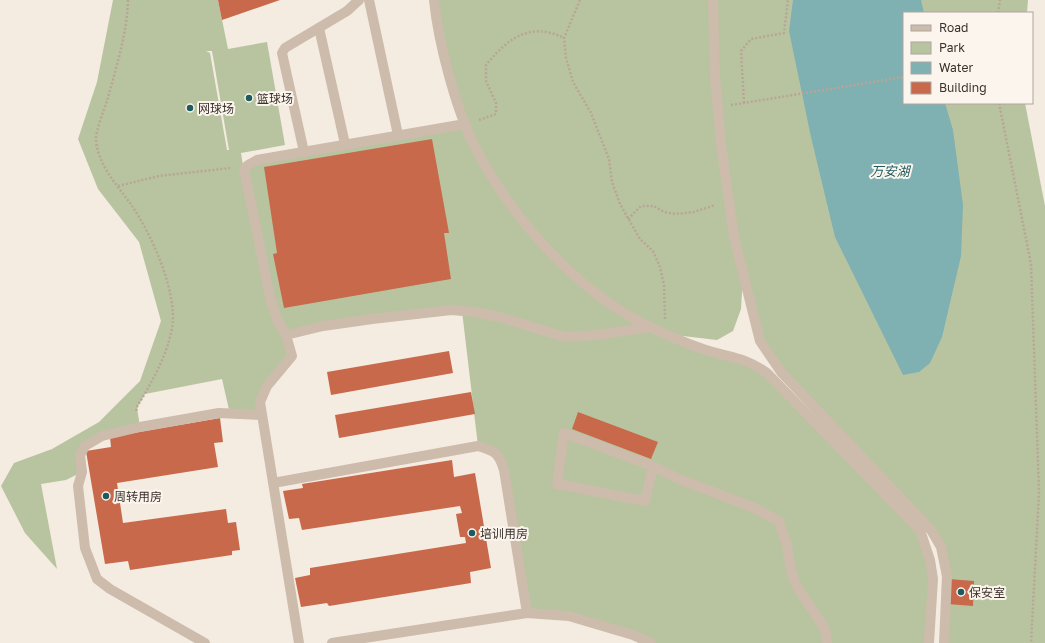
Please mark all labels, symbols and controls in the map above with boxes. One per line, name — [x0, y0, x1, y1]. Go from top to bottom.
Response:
legend — [903, 12, 1033, 104]
text: Road — [939, 20, 968, 35]
text: Park — [939, 40, 965, 55]
text: Water — [939, 60, 973, 75]
text: Building — [939, 80, 987, 95]
place label: 篮球场 — [257, 91, 293, 106]
marker: 篮球场 — [244, 93, 254, 103]
place label: 网球场 — [198, 101, 234, 116]
marker: 网球场 — [185, 103, 195, 113]
water label: 万安湖 — [870, 163, 911, 179]
place label: 周转用房 — [114, 489, 162, 504]
marker: 周转用房 — [101, 491, 111, 501]
place label: 培训用房 — [480, 526, 528, 541]
marker: 培训用房 — [467, 528, 477, 538]
place label: 保安室 — [969, 585, 1005, 600]
marker: 保安室 — [956, 587, 966, 597]

